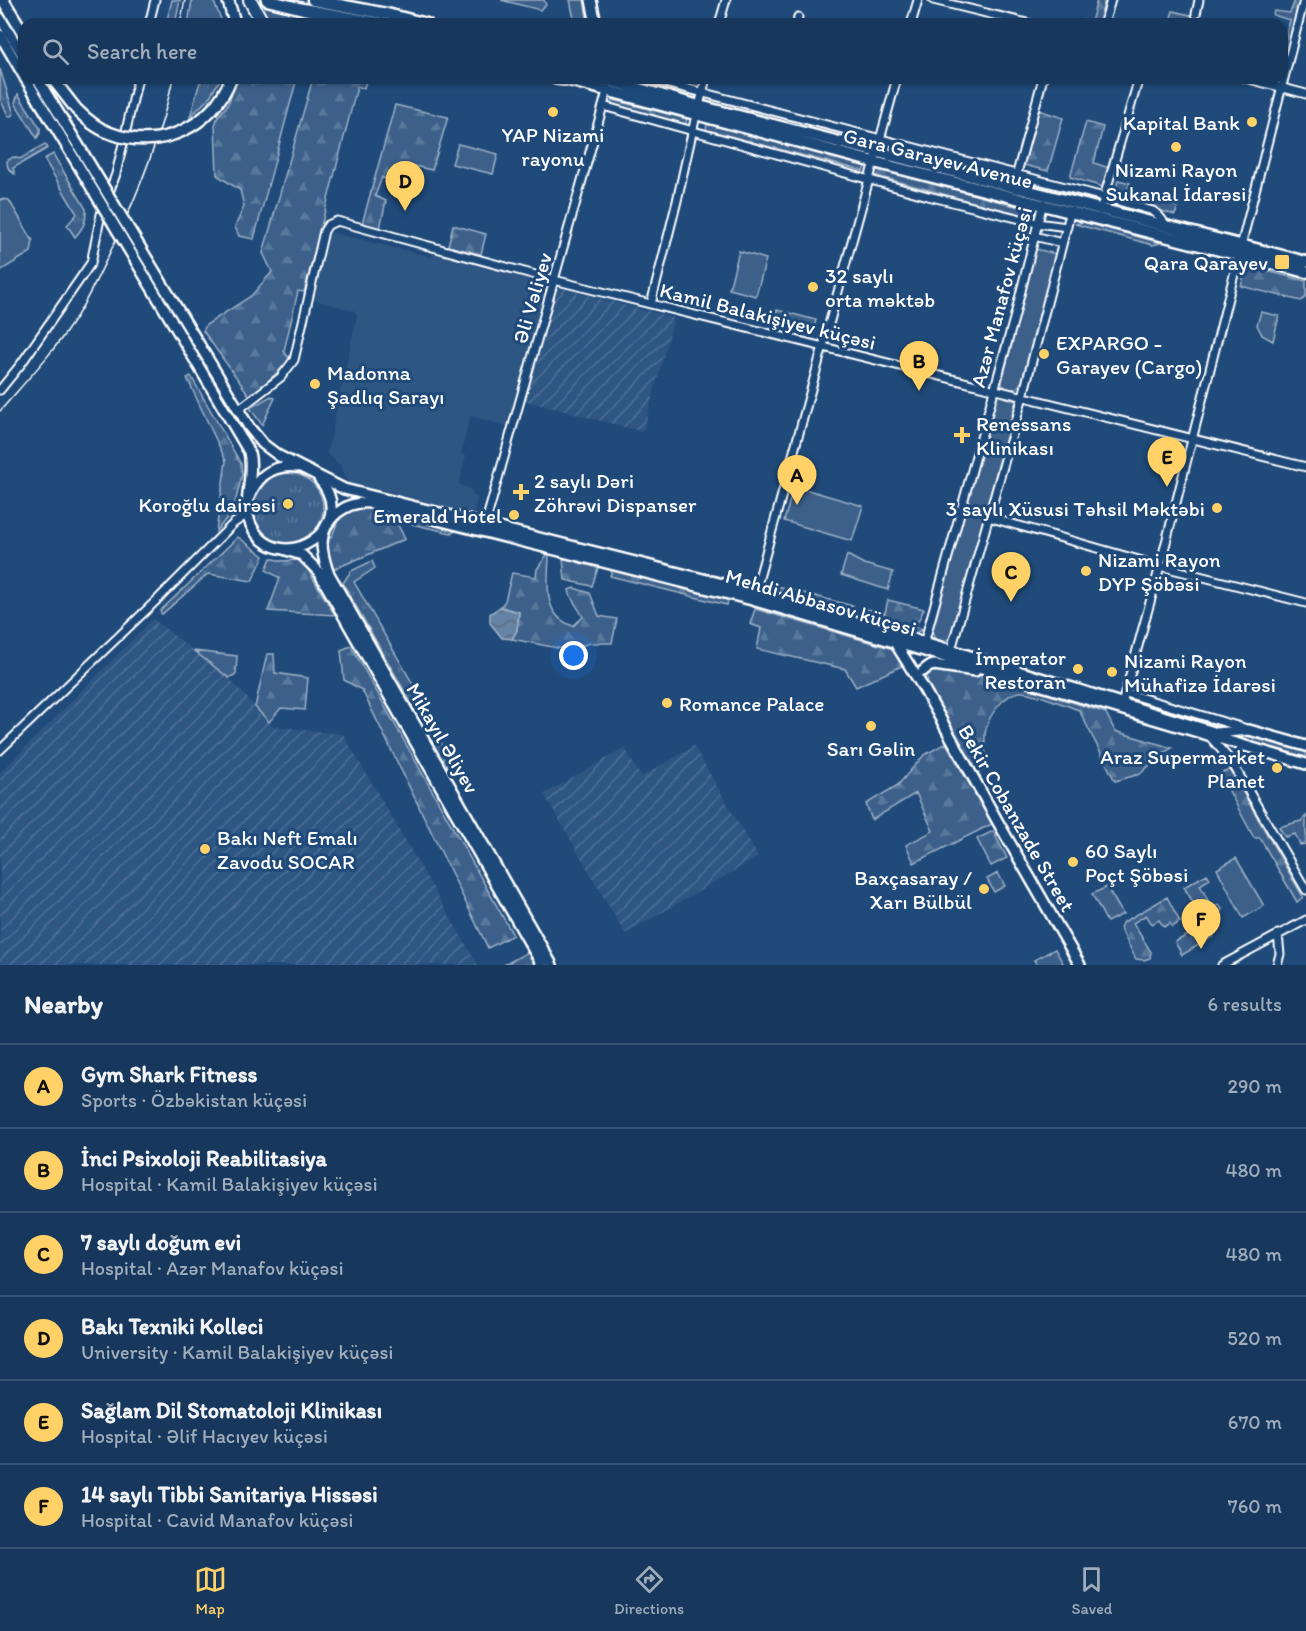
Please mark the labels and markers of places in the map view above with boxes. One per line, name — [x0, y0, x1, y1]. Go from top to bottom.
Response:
marker: YAP Nizami rayonu — [546, 105, 560, 119]
place label: Kapital Bank — [1123, 110, 1240, 135]
marker: Kapital Bank — [1245, 115, 1259, 129]
place label: YAP Nizami rayonu — [502, 122, 604, 171]
marker: Nizami Rayon Sukanal İdarəsi — [1169, 140, 1183, 154]
place label: Nizami Rayon Sukanal İdarəsi — [1106, 157, 1246, 206]
pin: D — [386, 162, 424, 211]
place label: Qara Qarayev — [1144, 250, 1268, 275]
marker: Qara Qarayev — [1273, 253, 1291, 271]
place label: 32 saylı orta məktəb — [825, 263, 935, 312]
marker: 32 saylı orta məktəb — [806, 280, 820, 294]
place label: EXPARGO - Garayev (Cargo) — [1056, 330, 1202, 379]
pin: B — [900, 342, 938, 391]
marker: EXPARGO - Garayev (Cargo) — [1037, 347, 1051, 361]
place label: Madonna Şadlıq Sarayı — [327, 360, 444, 409]
marker: Madonna Şadlıq Sarayı — [308, 377, 322, 391]
place label: Renessans Klinikası — [976, 411, 1071, 460]
marker: Renessans Klinikası — [953, 426, 971, 444]
pin: E — [1148, 438, 1186, 487]
pin: A — [778, 456, 816, 505]
place label: 2 saylı Dəri Zöhrəvi Dispanser — [534, 468, 697, 517]
marker: 2 saylı Dəri Zöhrəvi Dispanser — [512, 483, 530, 501]
place label: Koroğlu dairəsi — [139, 492, 276, 517]
place label: 3 saylı Xüsusi Təhsil Məktəbi — [946, 496, 1205, 521]
marker: Koroğlu dairəsi — [281, 497, 295, 511]
marker: 3 saylı Xüsusi Təhsil Məktəbi — [1210, 501, 1224, 515]
place label: Emerald Hotel — [373, 503, 502, 528]
marker: Emerald Hotel — [507, 508, 521, 522]
place label: Nizami Rayon DYP Şöbəsi — [1098, 547, 1221, 596]
pin: C — [992, 552, 1030, 602]
marker: Nizami Rayon DYP Şöbəsi — [1079, 564, 1093, 578]
place label: İmperator Restoran — [975, 645, 1066, 694]
place label: Nizami Rayon Mühafizə İdarəsi — [1124, 648, 1276, 697]
marker: İmperator Restoran — [1071, 662, 1085, 676]
marker: Nizami Rayon Mühafizə İdarəsi — [1105, 665, 1119, 679]
place label: Romance Palace — [679, 691, 824, 716]
marker: Romance Palace — [660, 696, 674, 710]
marker: Sarı Gəlin — [864, 719, 878, 733]
place label: Sarı Gəlin — [827, 736, 915, 761]
place label: Araz Supermarket Planet — [1100, 744, 1265, 793]
marker: Araz Supermarket Planet — [1270, 761, 1284, 775]
place label: Bakı Neft Emalı Zavodu SOCAR — [217, 825, 358, 874]
place label: 60 Saylı Poçt Şöbəsi — [1085, 838, 1188, 887]
marker: Bakı Neft Emalı Zavodu SOCAR — [198, 842, 212, 856]
marker: 60 Saylı Poçt Şöbəsi — [1066, 855, 1080, 869]
place label: Baxçasaray / Xarı Bülbül — [854, 865, 972, 914]
marker: Baxçasaray / Xarı Bülbül — [977, 882, 991, 896]
pin: F — [1182, 900, 1220, 949]

